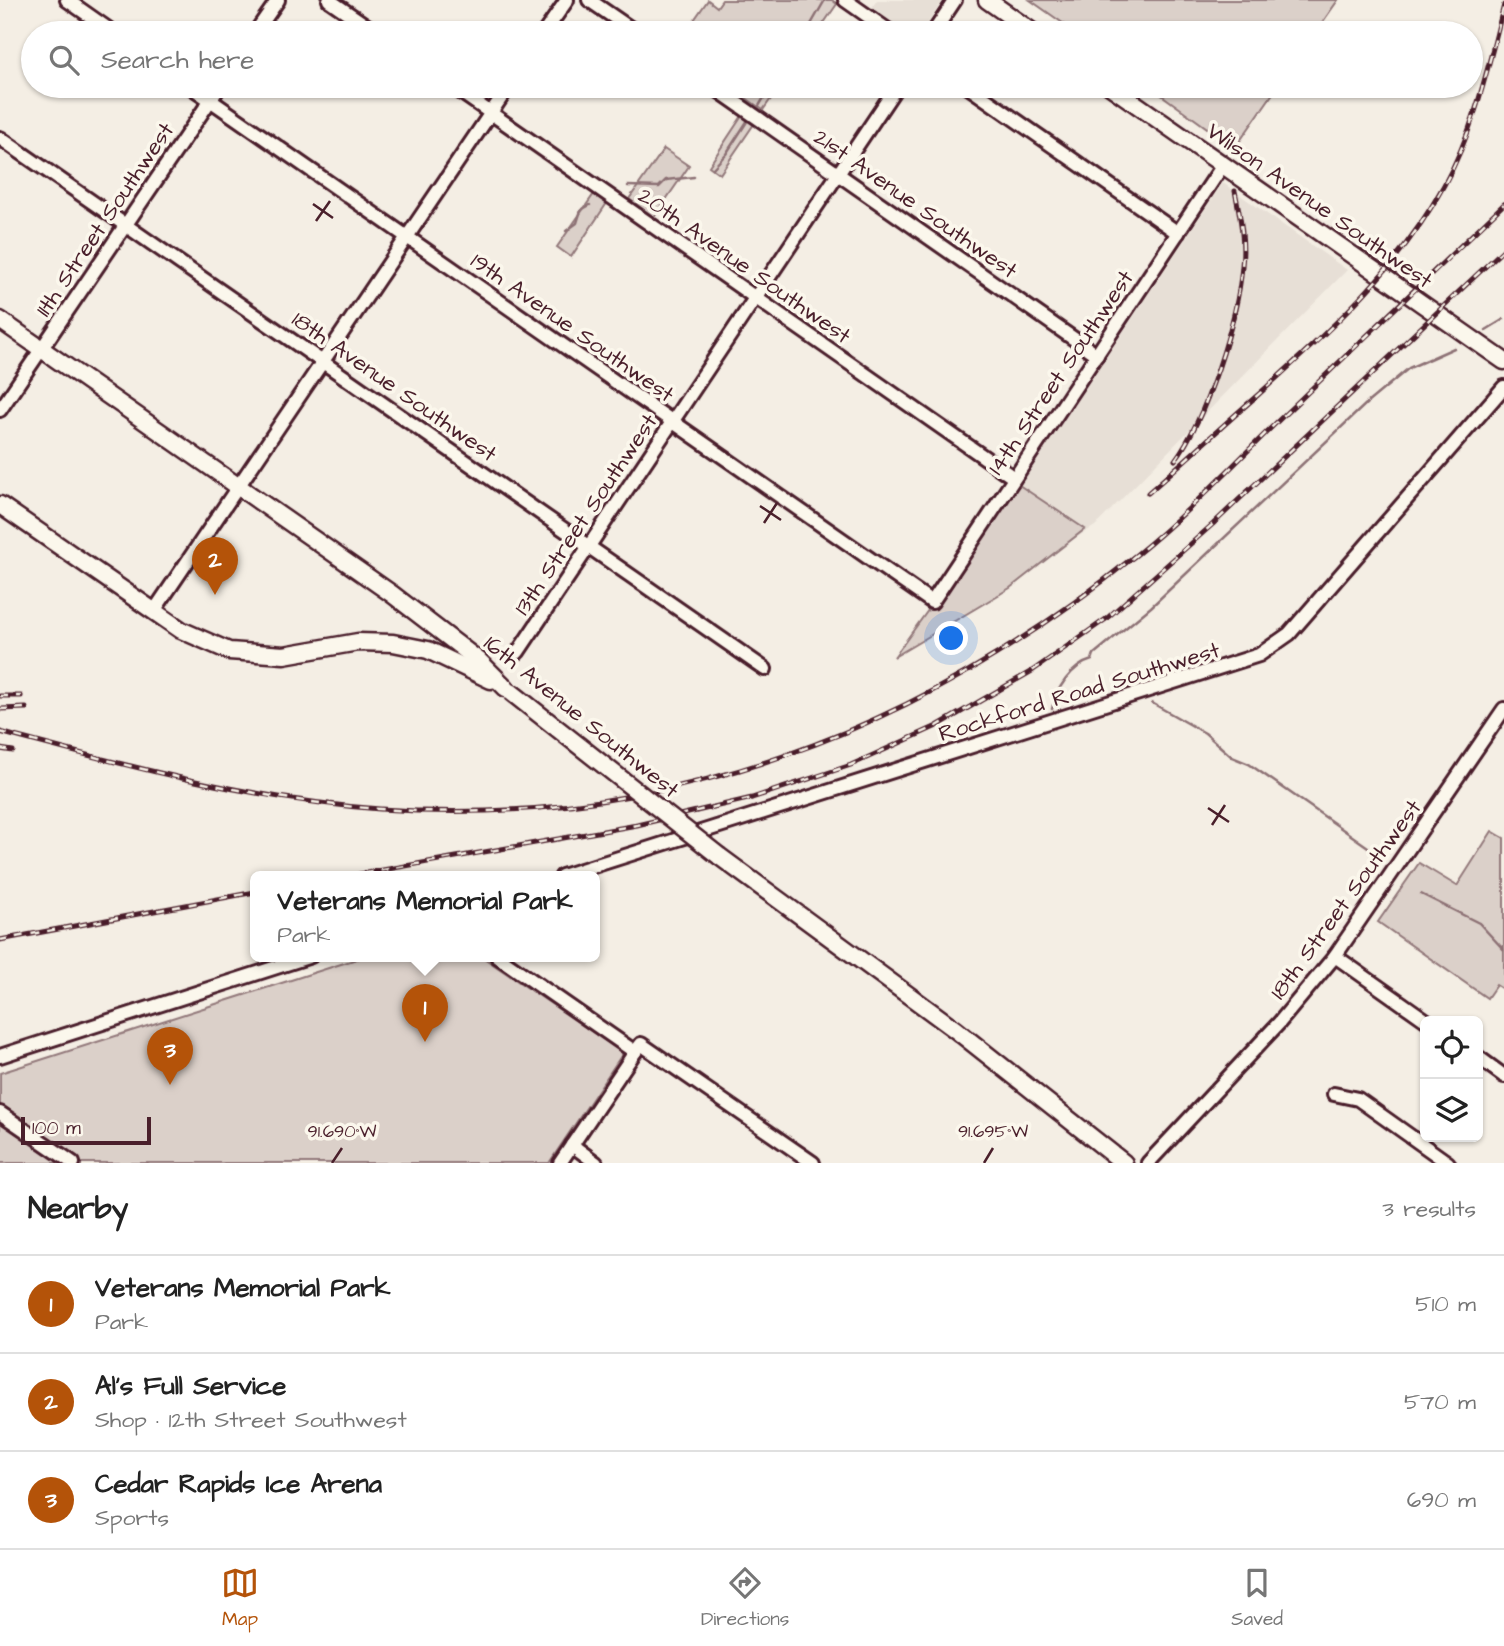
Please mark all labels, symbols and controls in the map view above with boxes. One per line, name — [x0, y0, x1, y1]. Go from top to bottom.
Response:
search box — [21, 21, 1483, 98]
icon: search — [45, 41, 83, 79]
text: Search here — [101, 42, 254, 78]
street label: Wilson Avenue Southwest — [1200, 115, 1440, 297]
street label: 11th Street Southwest — [28, 116, 182, 323]
street label: 21st Avenue Southwest — [807, 121, 1024, 287]
street label: 20th Avenue Southwest — [631, 180, 858, 352]
street label: 19th Avenue Southwest — [464, 245, 681, 411]
street label: 14th Street Southwest — [980, 263, 1142, 481]
street label: 18th Avenue Southwest — [285, 304, 504, 470]
street label: 13th Street Southwest — [506, 407, 666, 622]
pin: 2 — [192, 537, 238, 595]
your location — [934, 621, 968, 655]
street label: 16th Avenue Southwest — [477, 628, 686, 806]
street label: Rockford Road Southwest — [935, 634, 1224, 750]
street label: 18th Street Southwest — [1262, 793, 1430, 1006]
popup — [250, 871, 600, 962]
text: Veterans Memorial Park — [277, 883, 573, 919]
text: Park — [277, 919, 330, 951]
pin: 1 — [402, 984, 448, 1042]
map controls — [1420, 1016, 1483, 1142]
button: locate — [1420, 1016, 1483, 1079]
pin: 3 — [147, 1027, 193, 1085]
button: layers — [1420, 1079, 1483, 1142]
scale bar — [21, 1114, 150, 1146]
text: 100 m — [32, 1115, 81, 1142]
text: 91.690°W — [308, 1119, 376, 1144]
text: 91.695°W — [958, 1119, 1028, 1144]
text: Nearby — [28, 1188, 128, 1230]
text: 3 results — [1382, 1193, 1476, 1225]
text: Veterans Memorial Park — [95, 1270, 391, 1306]
text: 1 — [50, 1288, 52, 1320]
text: 510 m — [1415, 1288, 1476, 1320]
text: Park — [95, 1306, 148, 1338]
text: Al's Full Service — [95, 1368, 286, 1404]
text: 2 — [44, 1386, 58, 1418]
text: 570 m — [1404, 1386, 1476, 1418]
text: Shop · 12th Street Southwest — [95, 1404, 407, 1436]
text: Cedar Rapids Ice Arena — [95, 1466, 382, 1502]
text: 3 — [45, 1484, 57, 1516]
text: 690 m — [1407, 1484, 1476, 1516]
text: Sports — [95, 1502, 169, 1534]
tab: Map — [221, 1564, 259, 1633]
tab: Directions — [701, 1564, 789, 1633]
tab: Saved — [1231, 1564, 1283, 1633]

